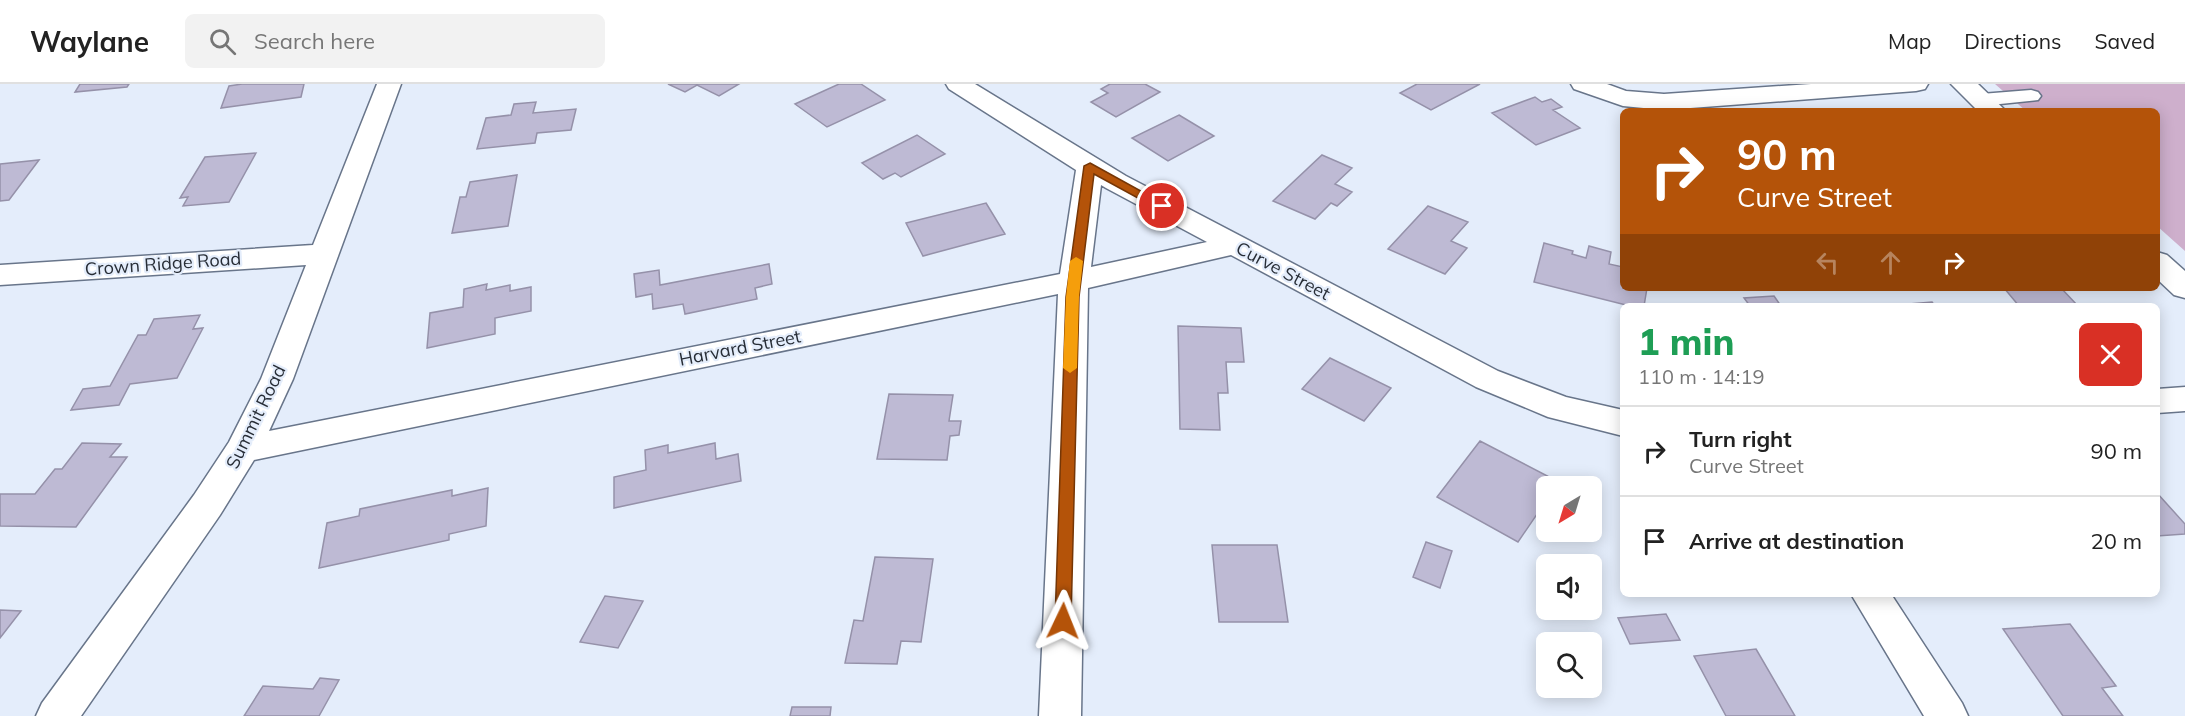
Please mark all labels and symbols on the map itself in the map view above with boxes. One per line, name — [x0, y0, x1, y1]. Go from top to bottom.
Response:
pin — [1136, 180, 1187, 231]
street label: Curve Street — [1232, 236, 1334, 305]
street label: Crown Ridge Road — [84, 247, 242, 280]
street label: Harvard Street — [677, 324, 803, 371]
street label: Summit Road — [221, 361, 291, 472]
north arrow — [1536, 476, 1602, 542]
position arrow — [1031, 589, 1095, 653]

